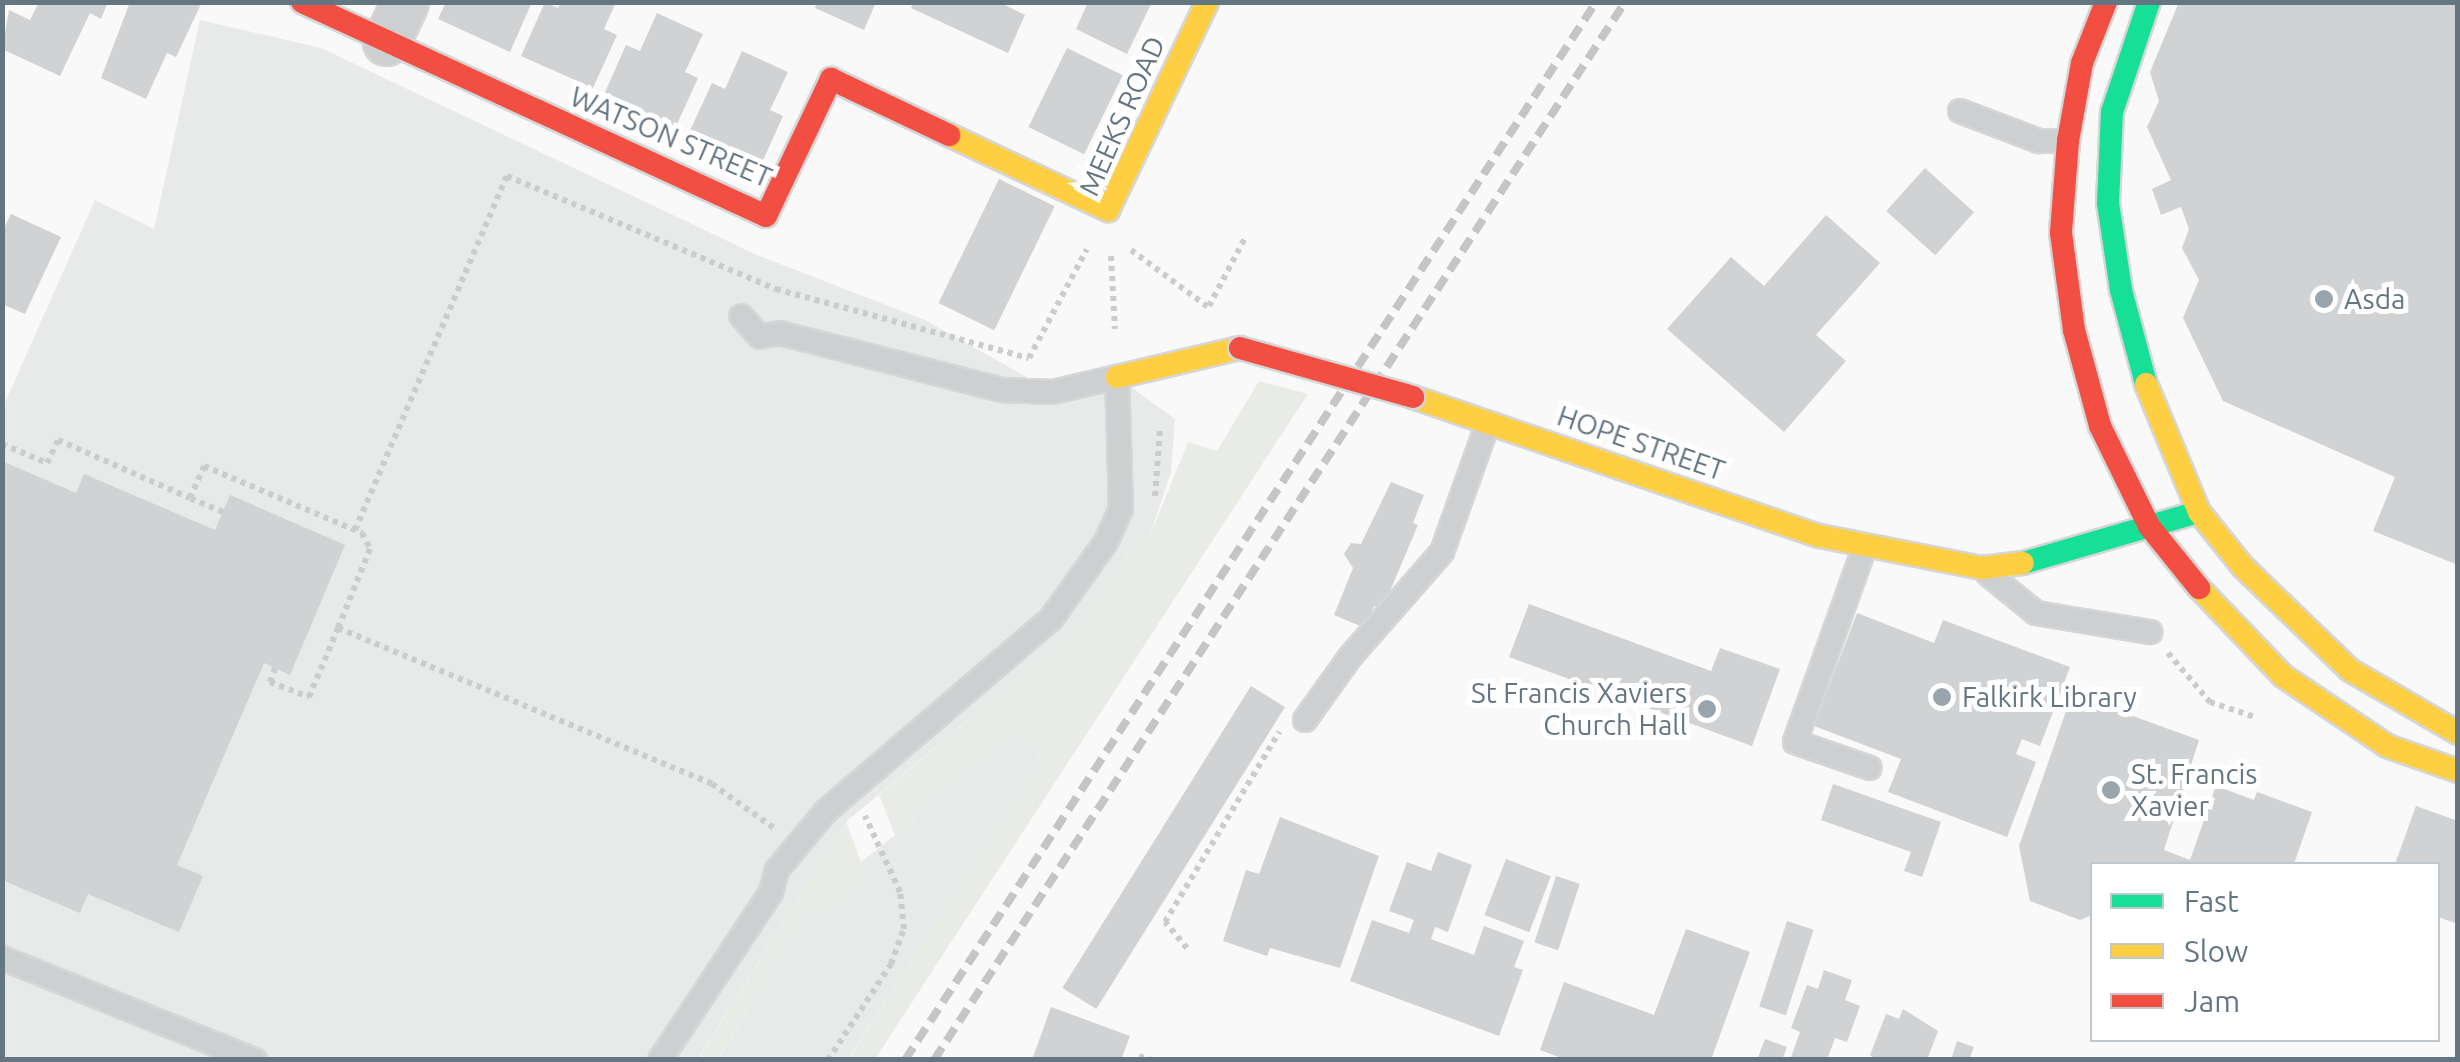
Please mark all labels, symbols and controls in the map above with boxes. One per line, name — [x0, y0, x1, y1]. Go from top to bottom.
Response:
street label: MEEKS ROAD — [1072, 31, 1172, 201]
street label: WATSON STREET — [565, 79, 777, 195]
place label: Asda — [2344, 282, 2405, 316]
marker: Asda — [2313, 288, 2335, 310]
street label: HOPE STREET — [1553, 399, 1729, 487]
place label: St Francis Xaviers Church Hall — [1471, 676, 1687, 742]
place label: Falkirk Library — [1962, 680, 2137, 714]
marker: Falkirk Library — [1931, 686, 1953, 708]
marker: St Francis Xaviers Church Hall — [1696, 698, 1718, 720]
place label: St. Francis Xavier — [2131, 757, 2258, 823]
marker: St. Francis Xavier — [2100, 779, 2122, 801]
legend — [2090, 862, 2440, 1042]
text: Fast — [2184, 884, 2239, 918]
text: Slow — [2184, 934, 2248, 968]
text: Jam — [2184, 984, 2240, 1018]

